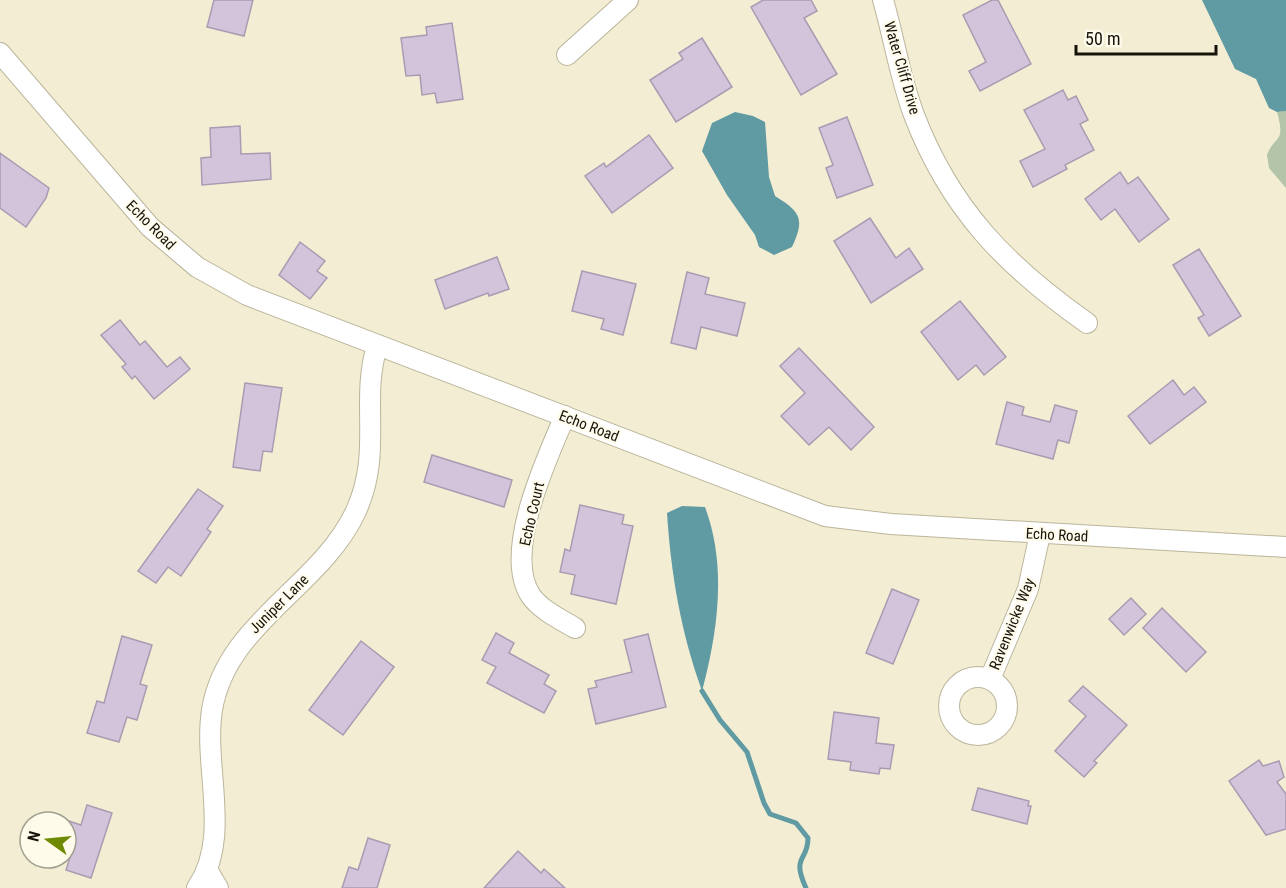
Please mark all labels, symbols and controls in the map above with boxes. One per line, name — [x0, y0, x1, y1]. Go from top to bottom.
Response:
scale bar — [1076, 18, 1216, 56]
street label: Water Cliff Drive — [880, 19, 924, 117]
text: 50 m — [1085, 28, 1120, 49]
street label: Echo Road — [123, 197, 179, 253]
street label: Echo Road — [557, 406, 621, 446]
street label: Echo Court — [516, 480, 548, 548]
street label: Echo Road — [1025, 524, 1089, 546]
street label: Juniper Lane — [246, 571, 312, 637]
street label: Ravenwicke Way — [985, 575, 1039, 673]
north arrow — [18, 810, 78, 870]
text: N — [24, 829, 44, 843]

